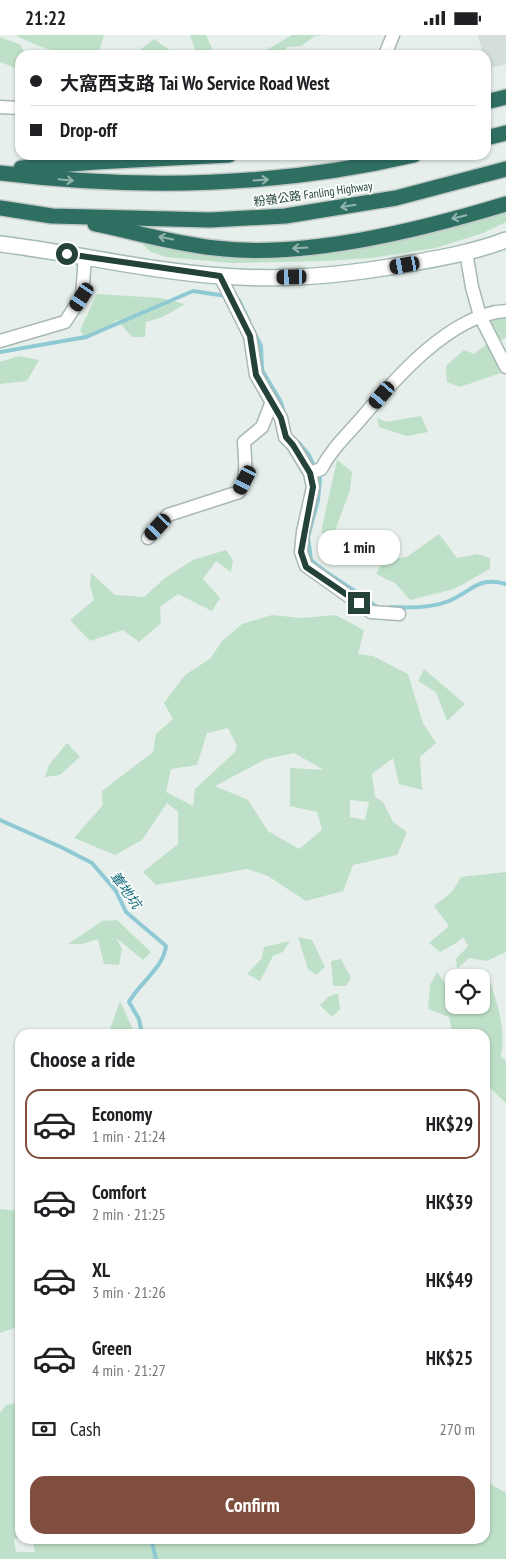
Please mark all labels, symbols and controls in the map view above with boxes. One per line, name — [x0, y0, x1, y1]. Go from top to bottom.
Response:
text: 21:22 — [25, 6, 66, 30]
text: 大窩西支路 Tai Wo Service Road West — [60, 71, 329, 95]
text: Drop-off — [60, 118, 117, 142]
one-way arrow — [58, 175, 74, 185]
one-way arrow — [253, 175, 269, 184]
street label: 粉嶺公路 Fanling Highway — [253, 178, 374, 209]
one-way arrow — [340, 201, 356, 211]
one-way arrow — [452, 213, 468, 222]
one-way arrow — [158, 233, 174, 243]
route start — [56, 243, 78, 265]
one-way arrow — [292, 243, 308, 252]
car — [388, 255, 421, 275]
car — [276, 269, 307, 285]
car — [67, 280, 96, 314]
car — [366, 379, 397, 411]
car — [231, 463, 258, 497]
car — [142, 511, 173, 543]
callout: 1 min — [318, 531, 400, 565]
text: 1 min — [343, 537, 375, 557]
route end — [348, 592, 370, 614]
water label: 輋地坑 — [106, 868, 147, 914]
map controls — [445, 969, 490, 1014]
button: locate — [445, 969, 490, 1014]
text: Choose a ride — [30, 1045, 135, 1073]
icon: car — [32, 1102, 77, 1147]
text: Economy — [92, 1102, 152, 1126]
text: HK$29 — [426, 1112, 473, 1136]
text: 1 min · 21:24 — [92, 1126, 166, 1146]
icon: car — [32, 1180, 77, 1225]
text: Comfort — [92, 1180, 146, 1204]
text: HK$39 — [426, 1190, 473, 1214]
text: 2 min · 21:25 — [92, 1204, 166, 1224]
icon: car — [32, 1258, 77, 1303]
text: XL — [92, 1258, 110, 1282]
text: HK$49 — [426, 1268, 473, 1292]
text: 3 min · 21:26 — [92, 1282, 166, 1302]
icon: car — [32, 1336, 77, 1381]
text: Green — [92, 1336, 132, 1360]
text: HK$25 — [426, 1346, 473, 1370]
text: 4 min · 21:27 — [92, 1360, 166, 1380]
icon: cash — [30, 1415, 58, 1443]
text: Cash — [70, 1417, 101, 1441]
text: 270 m — [440, 1419, 475, 1439]
button: Confirm — [30, 1476, 475, 1534]

